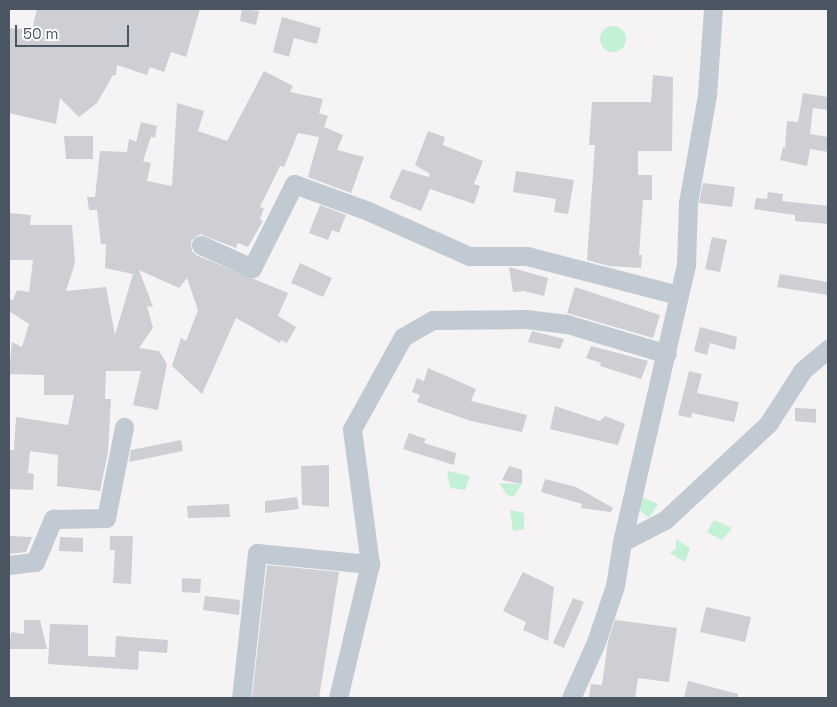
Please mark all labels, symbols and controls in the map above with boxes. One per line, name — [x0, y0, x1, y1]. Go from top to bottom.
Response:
scale bar — [18, 15, 131, 47]
text: 50 m — [23, 24, 58, 43]

